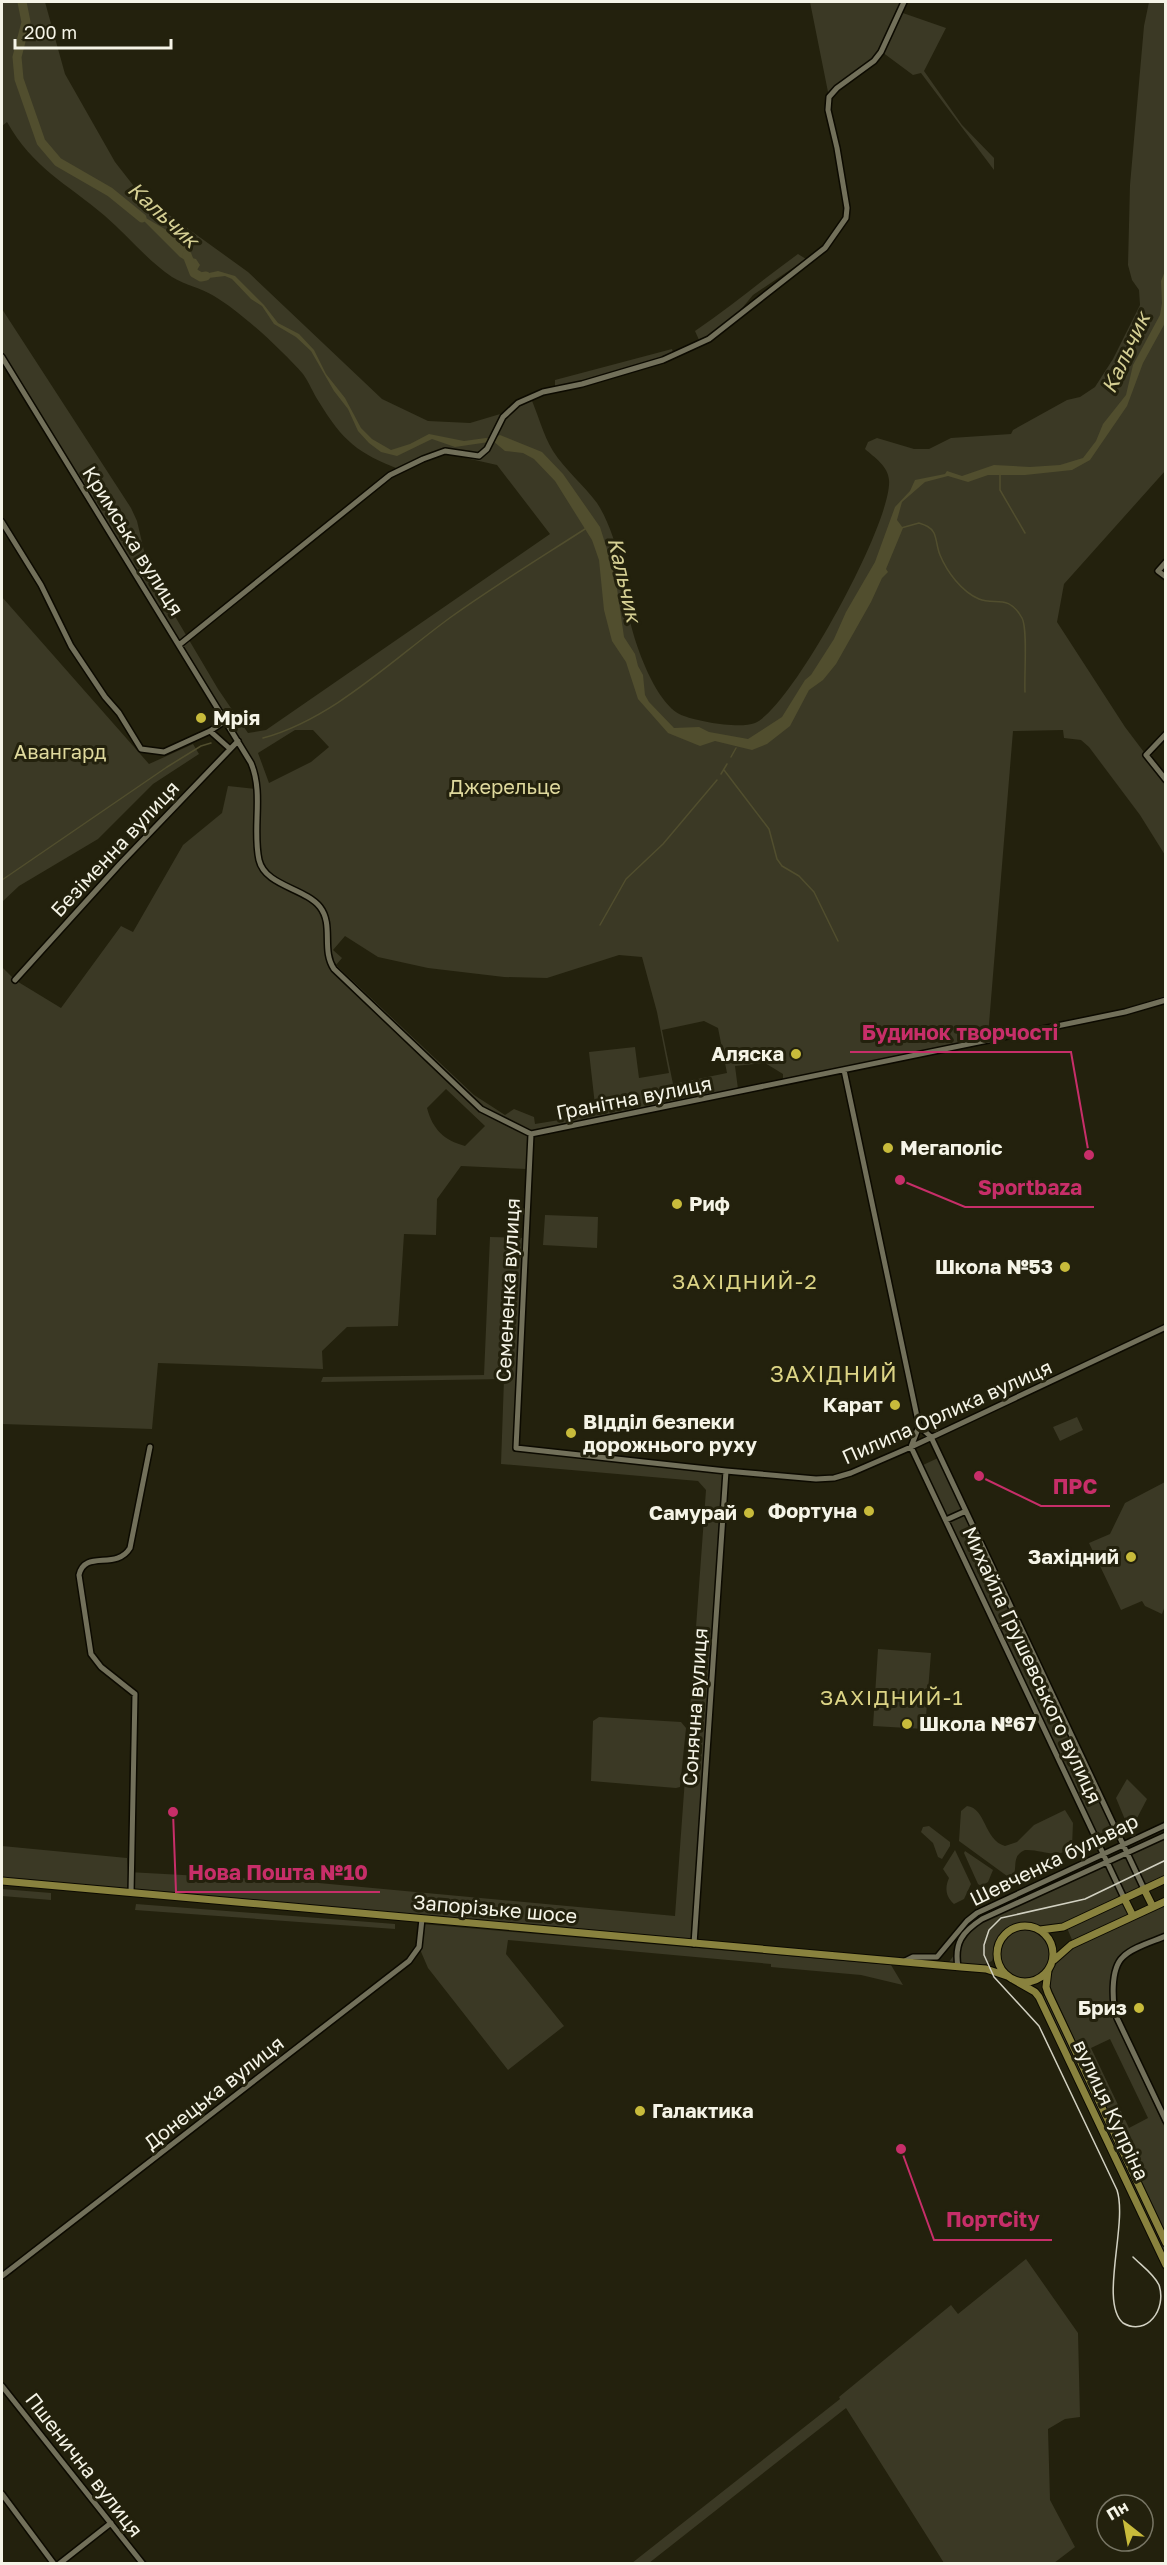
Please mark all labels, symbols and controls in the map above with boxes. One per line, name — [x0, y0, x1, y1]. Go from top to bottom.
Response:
scale bar — [15, 12, 171, 50]
text: 200 m — [24, 21, 77, 43]
water label: Кальчик — [123, 176, 207, 255]
water label: Кальчик — [1095, 305, 1156, 397]
street label: Кримська вулиця — [78, 461, 189, 620]
water label: Кальчик — [603, 535, 648, 628]
place label: Мрія — [213, 705, 260, 729]
marker: Мрія — [194, 711, 208, 725]
park label: Авангард — [14, 739, 106, 763]
park label: Джерельце — [449, 774, 561, 798]
street label: Безіменна вулиця — [45, 775, 183, 921]
callout: Будинок творчості — [850, 1013, 1071, 1052]
text: Будинок творчості — [862, 1019, 1058, 1045]
place label: Аляска — [711, 1041, 784, 1065]
marker: Аляска — [789, 1047, 803, 1061]
street label: Гранітна вулиця — [554, 1070, 714, 1124]
place label: Мегаполіс — [900, 1135, 1003, 1159]
marker: Мегаполіс — [881, 1141, 895, 1155]
callout: Sportbaza — [965, 1168, 1094, 1207]
text: Sportbaza — [978, 1174, 1082, 1200]
place label: Риф — [689, 1191, 730, 1215]
street label: Семененка вулиця — [490, 1197, 524, 1383]
marker: Риф — [670, 1197, 684, 1211]
place label: Школа №53 — [935, 1254, 1053, 1278]
marker: Школа №53 — [1058, 1260, 1072, 1274]
district label: ЗАХІДНИЙ-2 — [672, 1268, 818, 1294]
street label: Пилипа Орлика вулиця — [838, 1354, 1055, 1468]
district label: ЗАХІДНИЙ — [770, 1360, 898, 1387]
place label: Карат — [823, 1392, 883, 1416]
marker: Карат — [888, 1398, 902, 1412]
place label: ВІдділ безпеки дорожнього руху — [583, 1409, 757, 1456]
marker: ВІдділ безпеки дорожнього руху — [564, 1426, 578, 1440]
callout: ПРС — [1041, 1467, 1110, 1506]
text: ПРС — [1053, 1473, 1097, 1499]
place label: Фортуна — [768, 1498, 857, 1522]
place label: Самурай — [649, 1500, 737, 1524]
marker: Фортуна — [862, 1504, 876, 1518]
marker: Самурай — [742, 1506, 756, 1520]
street label: Михайла Грушевського вулиця — [958, 1522, 1108, 1807]
place label: Західний — [1028, 1544, 1119, 1568]
marker: Західний — [1124, 1550, 1138, 1564]
street label: Сонячна вулиця — [677, 1627, 711, 1787]
district label: ЗАХІДНИЙ-1 — [820, 1684, 964, 1710]
place label: Школа №67 — [919, 1711, 1036, 1735]
marker: Школа №67 — [900, 1717, 914, 1731]
street label: Шевченка бульвар — [966, 1808, 1142, 1910]
callout: Нова Пошта №10 — [176, 1853, 380, 1892]
text: Нова Пошта №10 — [188, 1859, 368, 1885]
street label: Запорізьке шосе — [412, 1889, 578, 1927]
place label: Бриз — [1078, 1995, 1127, 2019]
marker: Бриз — [1132, 2001, 1146, 2015]
street label: Донецька вулиця — [139, 2030, 288, 2154]
street label: вулиця Купріна — [1069, 2036, 1155, 2184]
place label: Галактика — [652, 2098, 754, 2122]
marker: Галактика — [633, 2104, 647, 2118]
callout: ПортCity — [934, 2201, 1052, 2240]
text: ПортCity — [946, 2206, 1040, 2232]
street label: Пшенична вулиця — [21, 2387, 149, 2541]
north arrow — [1095, 2493, 1155, 2553]
text: Пн — [1103, 2496, 1132, 2524]

